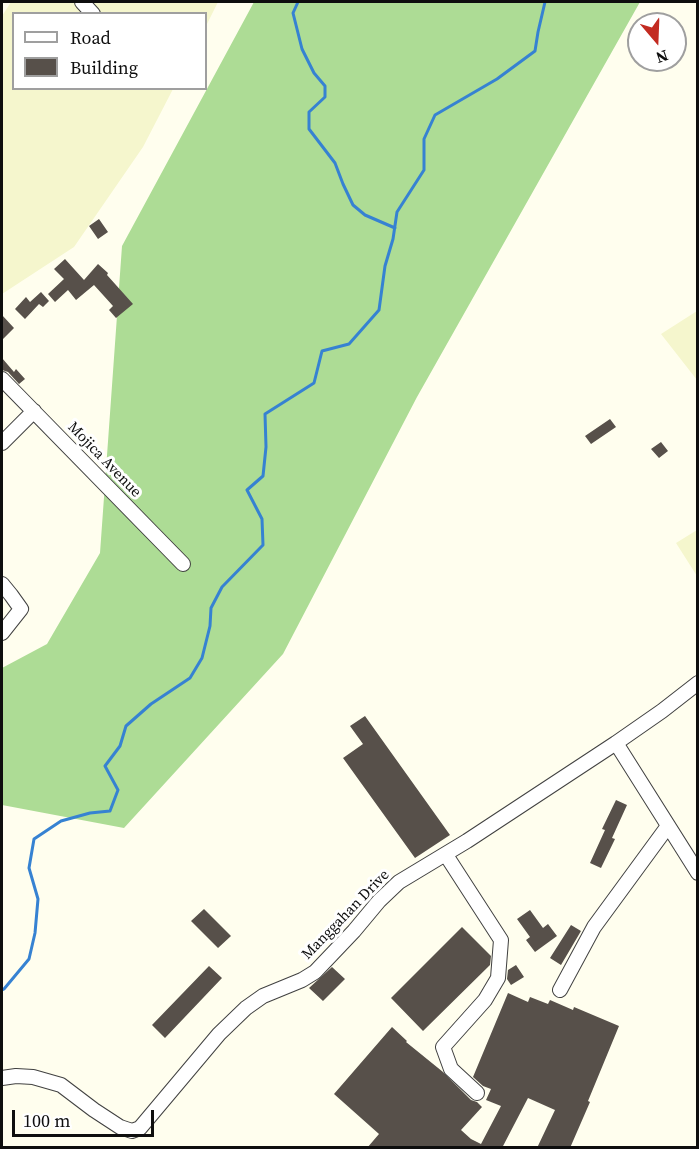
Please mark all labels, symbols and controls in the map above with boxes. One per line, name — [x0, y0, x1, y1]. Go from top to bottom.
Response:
legend — [12, 12, 207, 90]
north arrow — [627, 12, 687, 72]
text: Road — [70, 25, 111, 50]
text: N — [653, 45, 671, 69]
text: Building — [70, 55, 138, 80]
street label: Mojica Avenue — [64, 419, 144, 501]
street label: Manggahan Drive — [299, 866, 393, 964]
scale bar — [15, 1098, 158, 1136]
text: 100 m — [23, 1108, 70, 1133]

